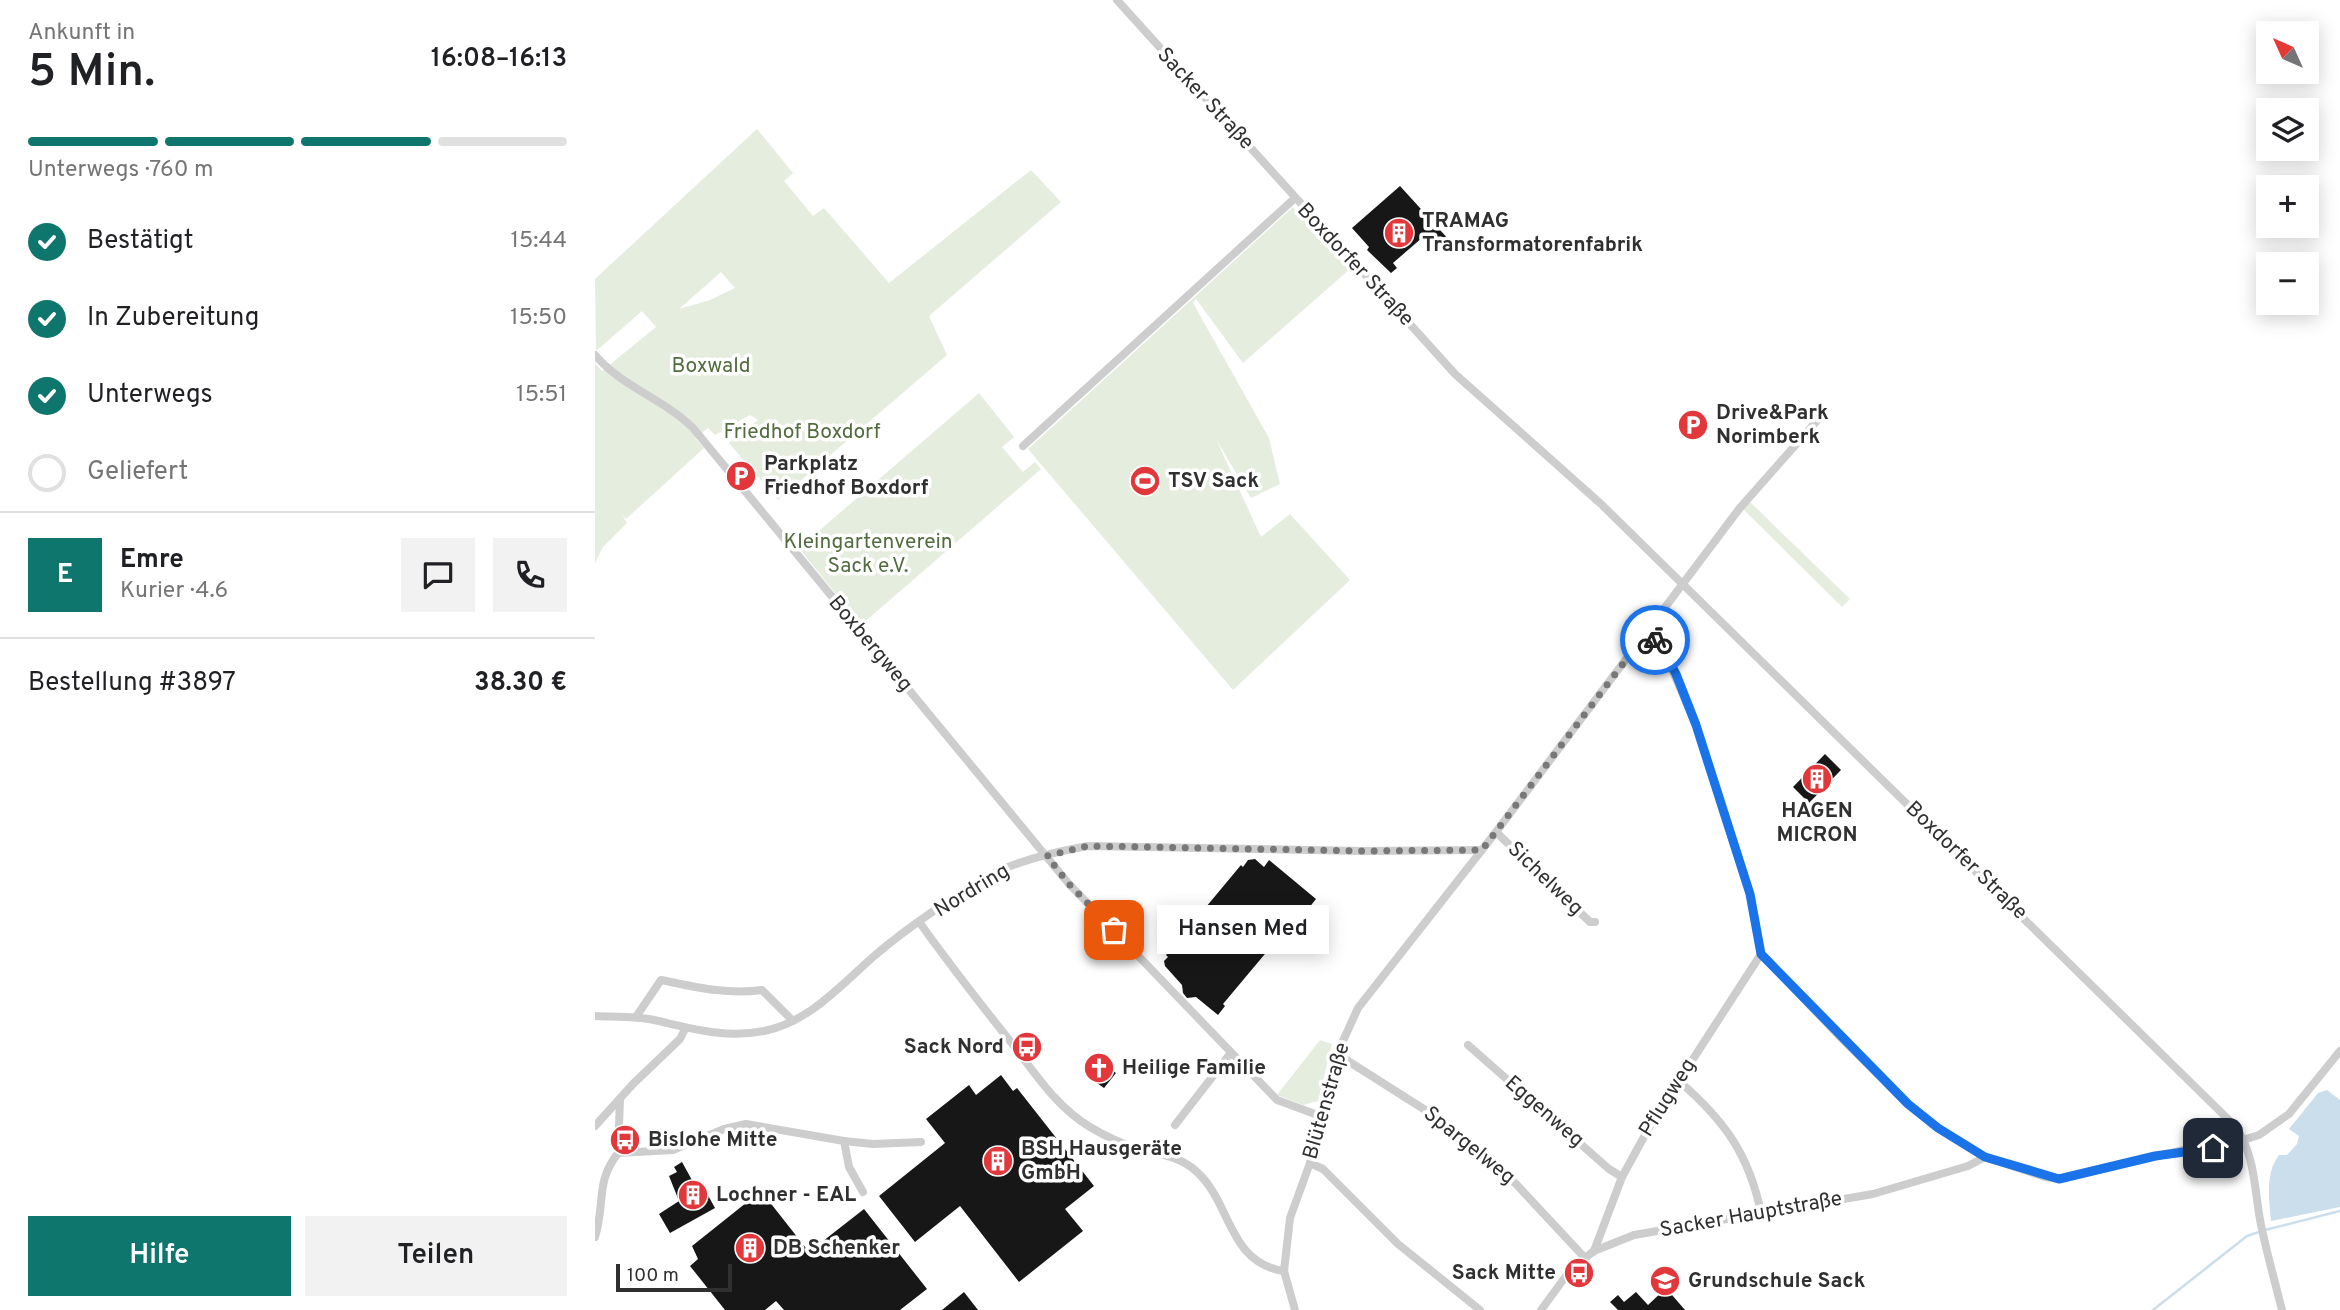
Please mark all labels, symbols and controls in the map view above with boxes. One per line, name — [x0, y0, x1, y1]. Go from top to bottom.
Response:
text: Ankunft in — [28, 19, 135, 48]
north arrow — [2256, 21, 2319, 84]
map controls — [2256, 21, 2319, 315]
street label: Sacker Straße — [1151, 42, 1259, 156]
text: 16:08–16:13 — [431, 43, 567, 76]
text: 5 Min. — [28, 44, 155, 103]
button: layers — [2256, 98, 2319, 161]
text: Unterwegs · 760 m — [28, 156, 213, 185]
button: + — [2256, 175, 2319, 238]
street label: Boxdorfer Straße — [1291, 197, 1419, 333]
place label: TRAMAG Transformatorenfabrik — [1422, 208, 1643, 259]
building icon: TRAMAG Transformatorenfabrik — [1382, 216, 1416, 250]
icon: check — [28, 223, 66, 261]
text: Bestätigt — [87, 225, 194, 258]
text: 15:44 — [510, 227, 567, 256]
button: − — [2256, 252, 2319, 315]
icon: check — [28, 300, 66, 338]
text: In Zubereitung — [87, 302, 259, 335]
text: 15:50 — [510, 304, 567, 333]
park label: Boxwald — [672, 353, 750, 380]
icon: check — [28, 377, 66, 415]
text: Unterwegs — [87, 379, 213, 412]
text: 15:51 — [516, 381, 567, 410]
place label: Drive&Park Norimberk — [1716, 400, 1829, 451]
parking icon: Drive&Park Norimberk — [1676, 408, 1710, 442]
park label: Friedhof Boxdorf — [724, 419, 880, 446]
place label: Parkplatz Friedhof Boxdorf — [764, 451, 929, 502]
text: Geliefert — [87, 456, 188, 489]
parking icon: Parkplatz Friedhof Boxdorf — [724, 459, 758, 493]
sports icon: TSV Sack — [1128, 464, 1162, 498]
place label: TSV Sack — [1168, 468, 1259, 495]
park label: Kleingartenverein Sack e.V. — [783, 529, 953, 580]
button: chat — [401, 538, 475, 612]
button: phone — [493, 538, 567, 612]
text: Emre — [120, 544, 184, 577]
text: E — [57, 559, 73, 592]
text: Kurier · 4.6 — [120, 577, 228, 606]
street label: Boxbergweg — [822, 590, 918, 698]
courier — [1620, 605, 1690, 675]
icon: bike — [1636, 621, 1674, 659]
text: Bestellung #3897 — [28, 667, 236, 700]
text: 38.30 € — [474, 667, 567, 700]
building icon: HAGEN MICRON — [1800, 762, 1834, 796]
street label: Boxdorfer Straße — [1899, 796, 2033, 926]
place label: HAGEN MICRON — [1776, 798, 1858, 849]
street label: Sichelweg — [1501, 836, 1589, 922]
street label: Nordring — [929, 858, 1015, 924]
pin — [1084, 900, 1144, 960]
callout: Hansen Med — [1156, 906, 1327, 954]
icon: bag — [1095, 911, 1133, 949]
text: Hansen Med — [1178, 915, 1308, 944]
bus stop icon: Sack Nord — [1010, 1030, 1044, 1064]
place label: Sack Nord — [904, 1034, 1004, 1061]
street label: Blütenstraße — [1297, 1039, 1357, 1163]
church icon: Heilige Familie — [1082, 1051, 1116, 1085]
street label: Pflugweg — [1633, 1054, 1703, 1142]
place label: Heilige Familie — [1122, 1055, 1266, 1082]
street label: Eggenweg — [1499, 1070, 1589, 1154]
street label: Spargelweg — [1418, 1101, 1520, 1191]
pin — [2183, 1118, 2243, 1178]
bus stop icon: Bislohe Mitte — [608, 1123, 642, 1157]
place label: Bislohe Mitte — [648, 1127, 777, 1154]
icon: home — [2194, 1129, 2232, 1167]
place label: BSH Hausgeräte GmbH — [1021, 1136, 1182, 1187]
building icon: BSH Hausgeräte GmbH — [981, 1144, 1015, 1178]
building icon: Lochner - EAL — [676, 1178, 710, 1212]
place label: Lochner - EAL — [716, 1182, 856, 1209]
street label: Sacker Hauptstraße — [1658, 1186, 1844, 1244]
button: Hilfe — [28, 1216, 291, 1296]
button: Teilen — [305, 1216, 567, 1296]
building icon: DB Schenker — [733, 1231, 767, 1265]
place label: DB Schenker — [773, 1235, 900, 1262]
bus stop icon: Sack Mitte — [1562, 1256, 1596, 1290]
place label: Sack Mitte — [1452, 1260, 1556, 1287]
scale bar — [616, 1261, 731, 1293]
text: 100 m — [627, 1264, 679, 1288]
school or university icon: Grundschule Sack — [1648, 1264, 1682, 1298]
place label: Grundschule Sack — [1688, 1268, 1866, 1295]

